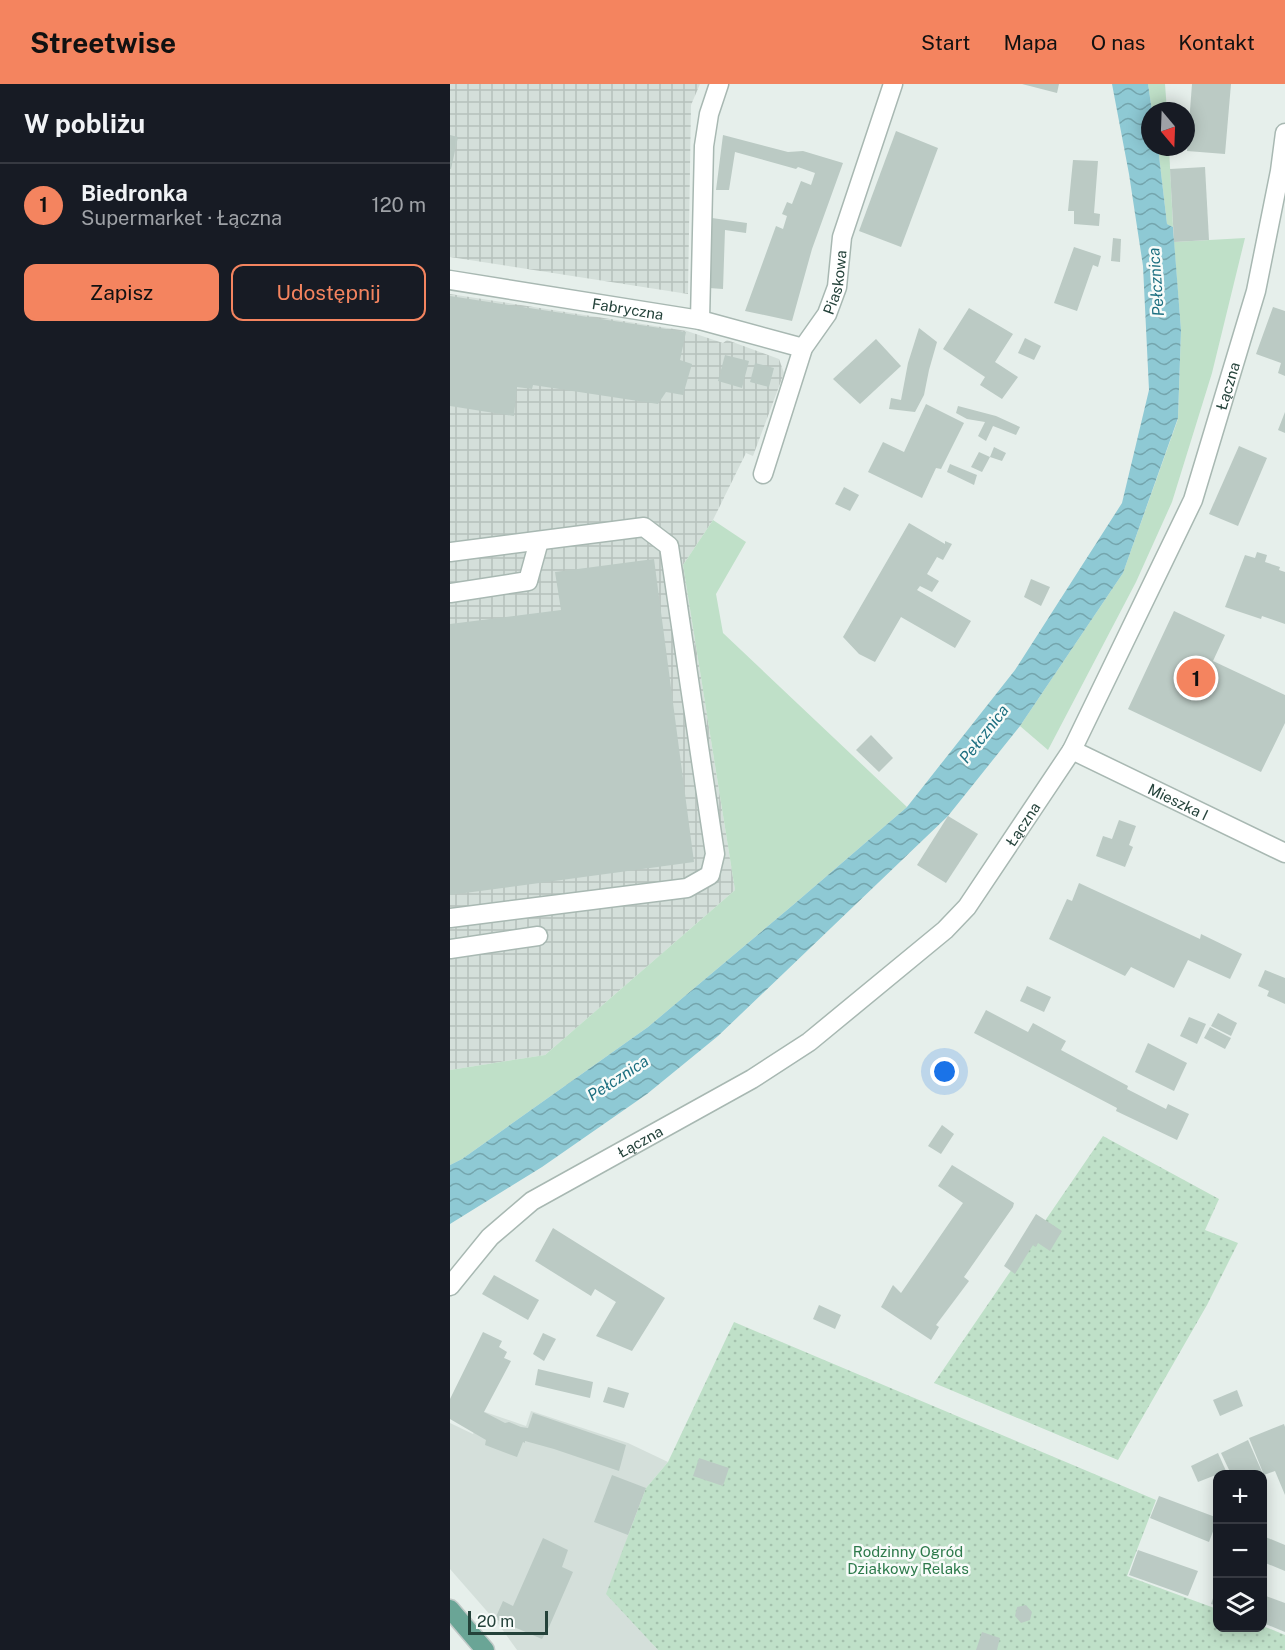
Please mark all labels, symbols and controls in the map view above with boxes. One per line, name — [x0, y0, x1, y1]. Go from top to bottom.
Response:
text: Streetwise — [30, 26, 176, 59]
text: Start — [921, 30, 971, 55]
text: Mapa — [1004, 30, 1058, 55]
text: O nas — [1091, 30, 1145, 55]
text: Kontakt — [1178, 30, 1255, 55]
north arrow — [1141, 102, 1195, 156]
text: W pobliżu — [24, 108, 145, 139]
text: Biedronka — [81, 180, 188, 206]
text: 1 — [39, 193, 48, 217]
text: 120 m — [372, 193, 426, 217]
text: Supermarket · Łączna — [81, 206, 282, 230]
water label: Pełcznica — [1144, 247, 1168, 317]
street label: Piaskowa — [819, 249, 849, 316]
button: Zapisz — [24, 264, 219, 321]
button: Udostępnij — [231, 264, 426, 321]
street label: Fabryczna — [591, 294, 665, 323]
street label: Łączna — [1212, 360, 1243, 412]
pin: 1 — [1176, 656, 1216, 700]
water label: Pełcznica — [955, 701, 1013, 767]
street label: Mieszka I — [1145, 780, 1211, 823]
street label: Łączna — [1002, 799, 1043, 849]
water label: Pełcznica — [584, 1051, 652, 1105]
your location — [930, 1057, 959, 1086]
street label: Łączna — [614, 1122, 665, 1160]
map controls — [1213, 1470, 1267, 1632]
button: + — [1213, 1470, 1267, 1524]
button: − — [1213, 1524, 1267, 1578]
park label: Rodzinny Ogród Działkowy Relaks — [847, 1543, 969, 1577]
button: layers — [1213, 1578, 1267, 1632]
scale bar — [468, 1608, 548, 1636]
text: 20 m — [477, 1612, 514, 1631]

